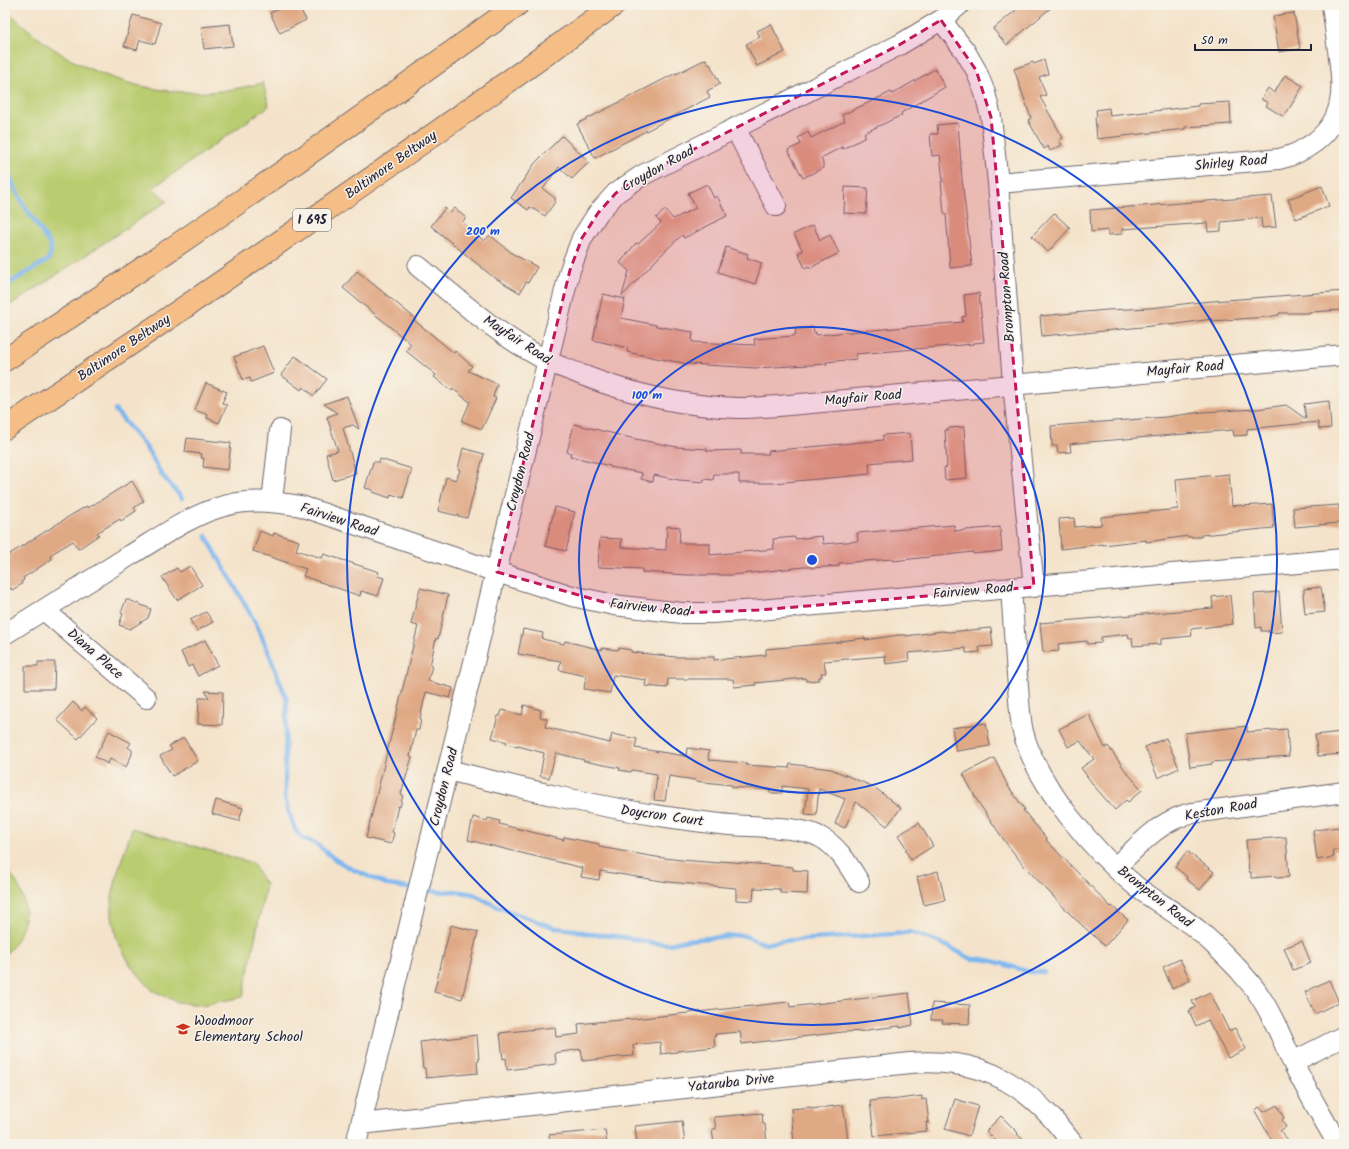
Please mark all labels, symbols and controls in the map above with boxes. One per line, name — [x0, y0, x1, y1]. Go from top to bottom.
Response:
scale bar — [1195, 26, 1311, 52]
text: 50 m — [1201, 31, 1228, 50]
street label: Baltimore Beltway — [340, 125, 442, 205]
street label: Croydon Road — [618, 139, 699, 198]
street label: Shirley Road — [1194, 149, 1269, 177]
road number: I 695 — [293, 209, 331, 231]
text: 200 m — [466, 222, 500, 241]
street label: Brompton Road — [993, 250, 1021, 343]
street label: Baltimore Beltway — [73, 308, 175, 387]
street label: Mayfair Road — [478, 310, 556, 371]
street label: Mayfair Road — [1145, 355, 1226, 383]
street label: Mayfair Road — [823, 384, 904, 412]
text: 100 m — [632, 386, 662, 405]
street label: Croydon Road — [501, 429, 542, 514]
street label: Fairview Road — [297, 497, 382, 543]
centre of rings — [805, 553, 819, 567]
street label: Fairview Road — [932, 576, 1015, 605]
street label: Fairview Road — [609, 593, 692, 623]
street label: Diana Place — [62, 623, 129, 685]
street label: Croydon Road — [424, 744, 465, 829]
street label: Keston Road — [1183, 793, 1260, 827]
street label: Doycron Court — [619, 799, 706, 833]
street label: Brompton Road — [1113, 860, 1198, 934]
place label: Woodmoor Elementary School — [194, 1010, 303, 1048]
school or university icon: Woodmoor Elementary School — [175, 1021, 191, 1037]
street label: Yataruba Drive — [687, 1067, 776, 1098]

